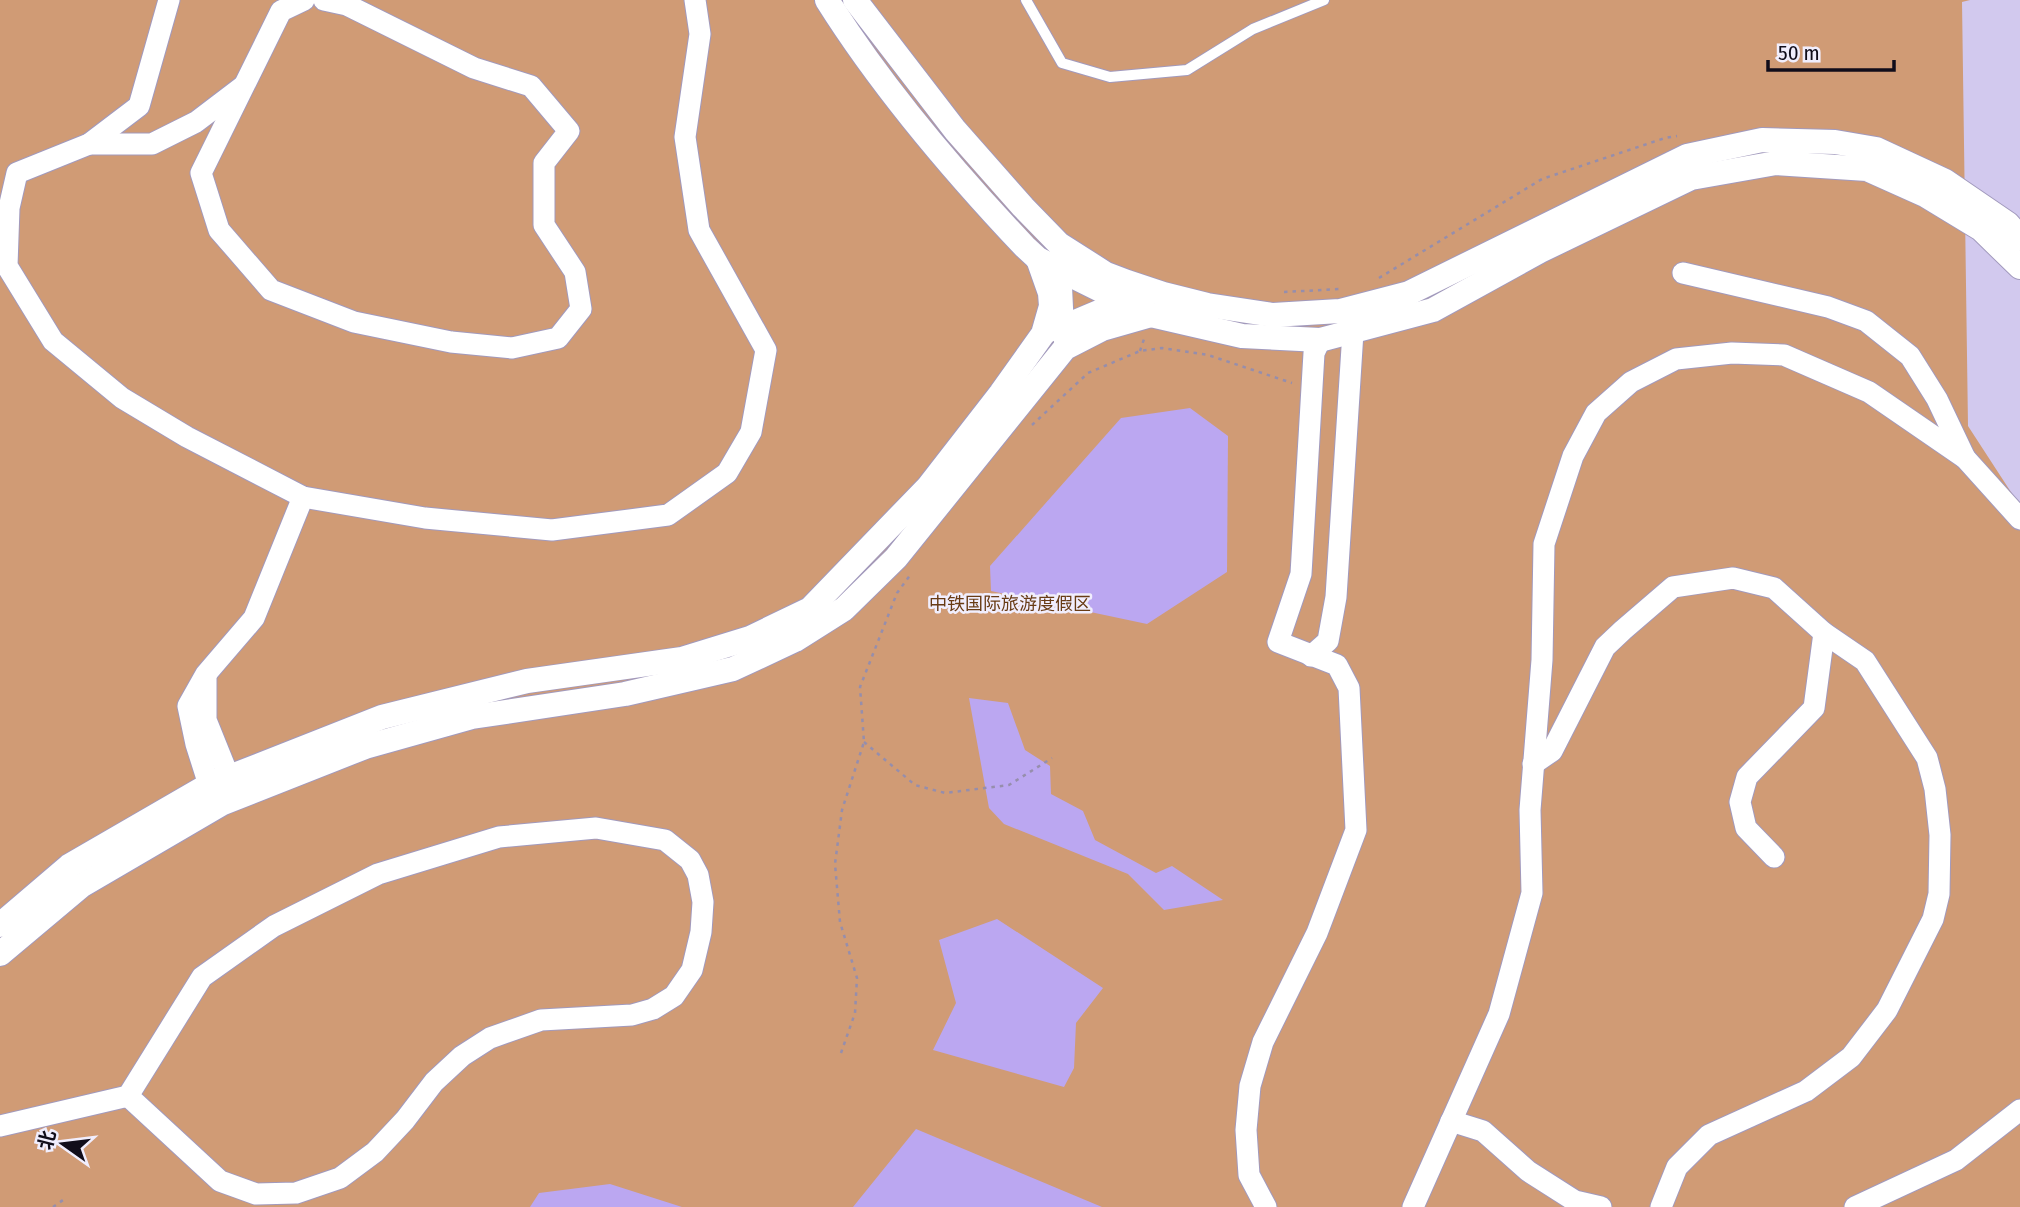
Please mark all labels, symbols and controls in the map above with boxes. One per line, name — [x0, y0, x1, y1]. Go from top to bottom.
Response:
scale bar — [1768, 28, 1894, 72]
text: 50 m — [1778, 40, 1820, 66]
park label: 中铁国际旅游度假区 — [929, 593, 1091, 615]
north arrow — [28, 1109, 98, 1179]
text: 北 — [34, 1128, 60, 1152]

